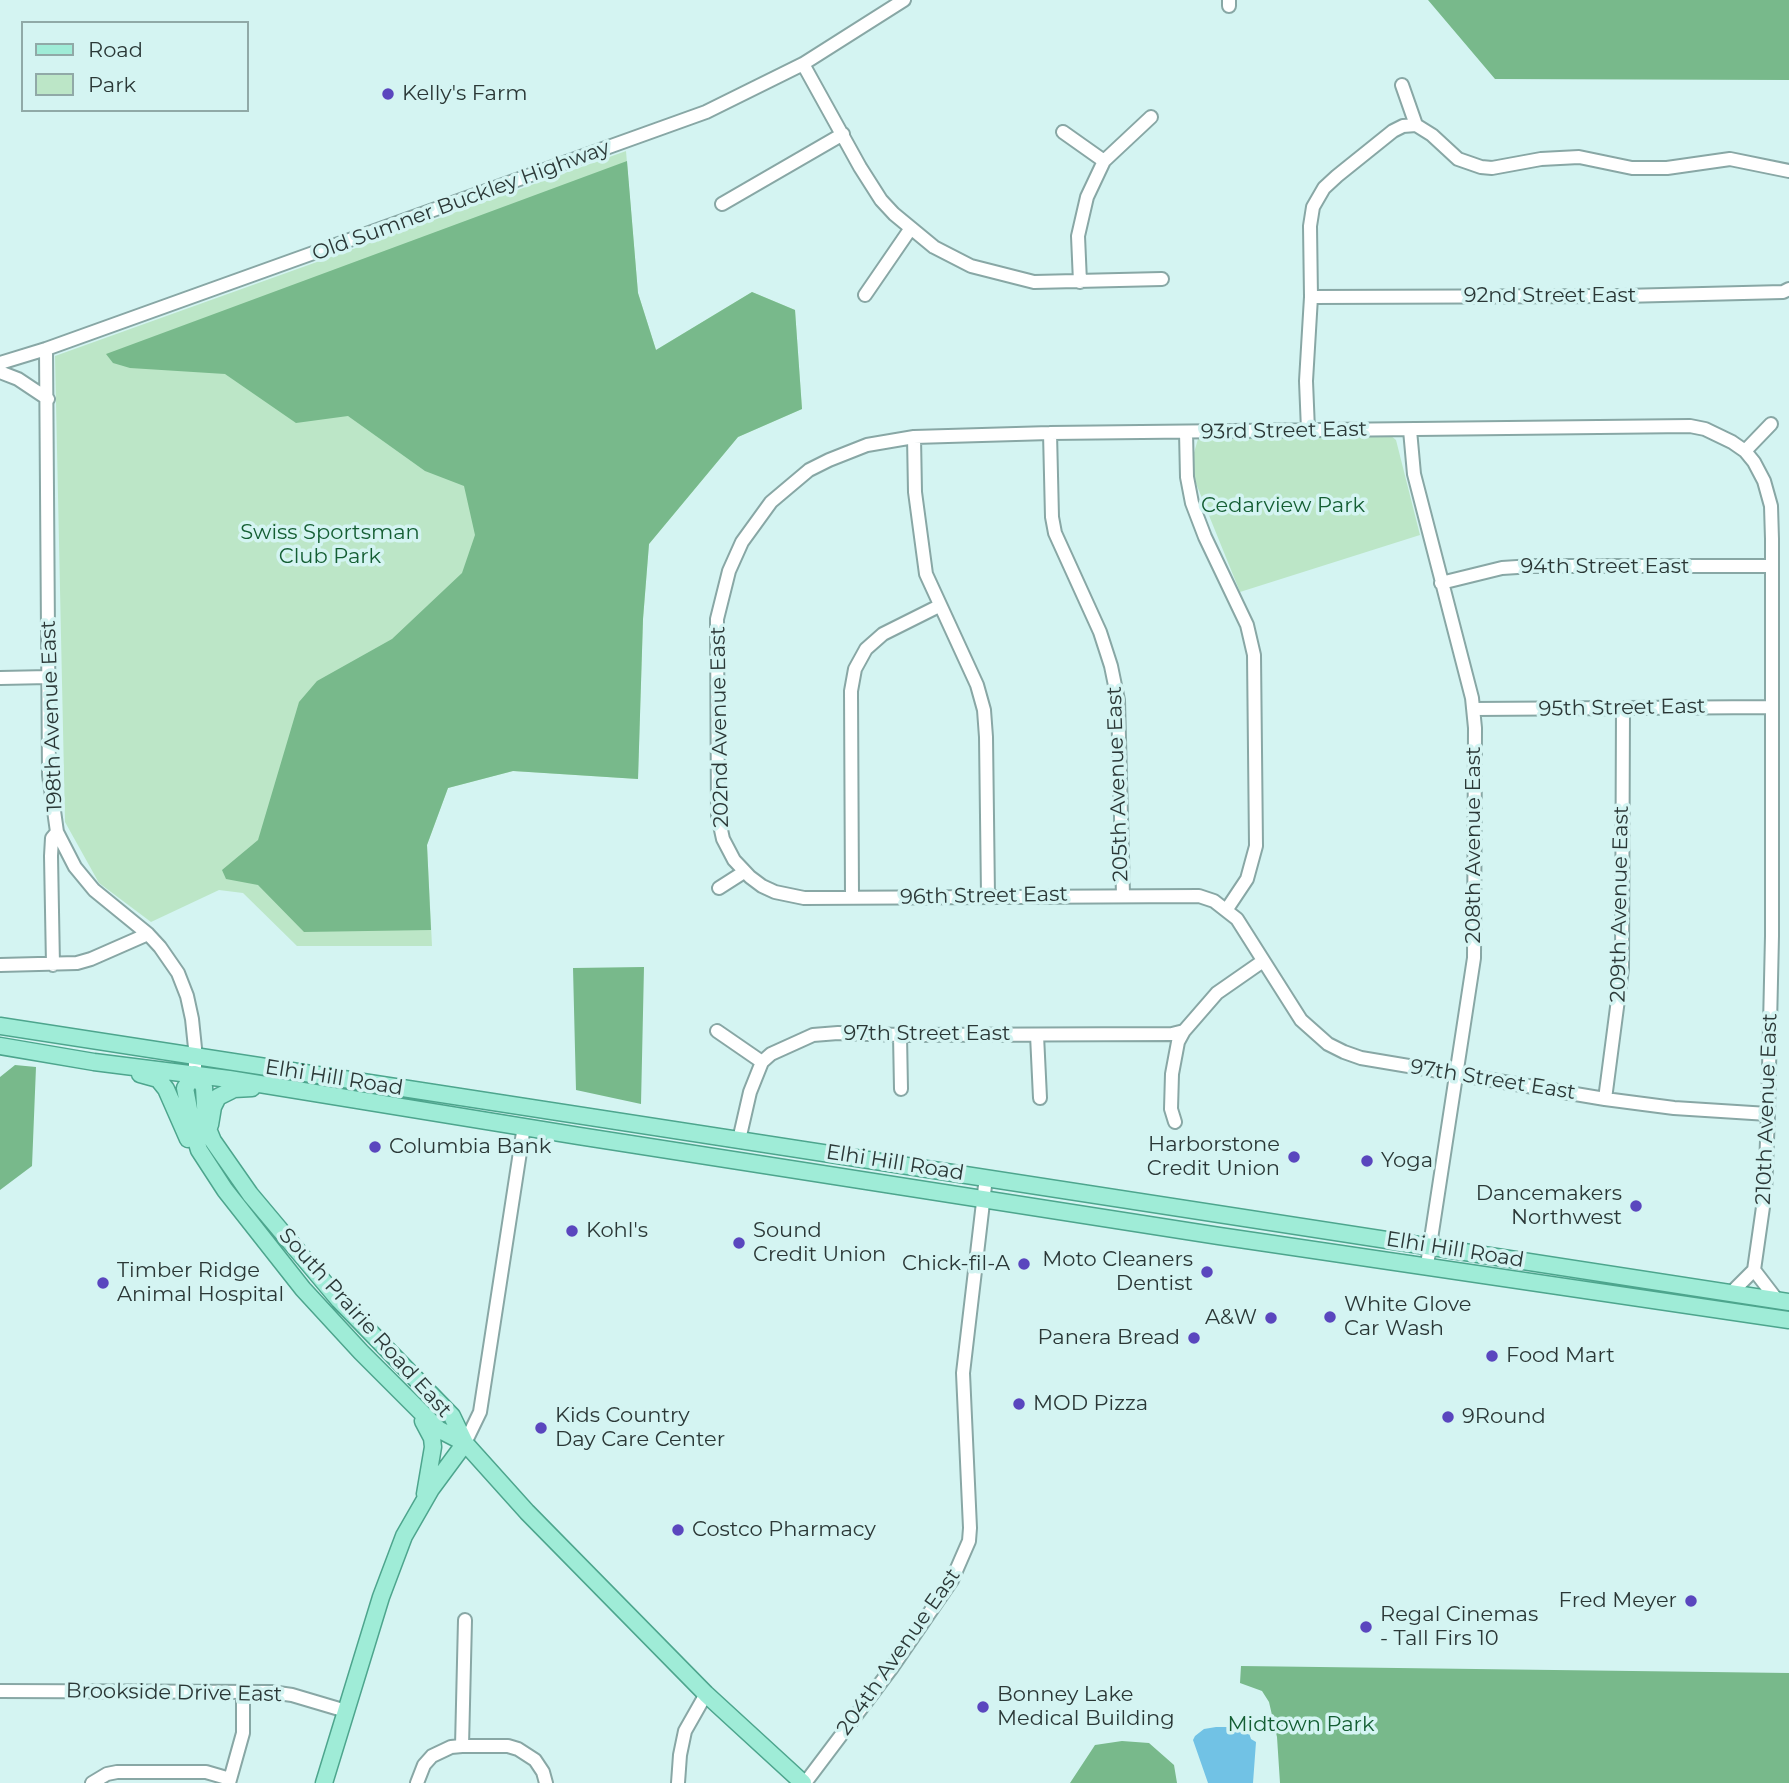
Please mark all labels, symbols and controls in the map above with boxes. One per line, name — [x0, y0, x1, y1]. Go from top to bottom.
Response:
legend — [21, 21, 248, 112]
text: Road — [88, 37, 143, 62]
text: Park — [88, 72, 136, 97]
place label: Kelly's Farm — [402, 81, 527, 107]
marker: Kelly's Farm — [380, 86, 396, 102]
street label: Old Sumner Buckley Highway — [309, 135, 613, 267]
street label: 92nd Street East — [1464, 283, 1636, 309]
street label: 93rd Street East — [1201, 417, 1367, 445]
park label: Cedarview Park — [1201, 493, 1365, 519]
park label: Swiss Sportsman Club Park — [240, 520, 420, 570]
street label: 94th Street East — [1521, 554, 1689, 580]
street label: 198th Avenue East — [36, 620, 68, 812]
street label: 202nd Avenue East — [706, 626, 734, 828]
street label: 205th Avenue East — [1102, 686, 1134, 882]
street label: 95th Street East — [1538, 694, 1706, 722]
street label: 208th Avenue East — [1461, 746, 1487, 944]
street label: 209th Avenue East — [1606, 805, 1634, 1003]
street label: 96th Street East — [900, 882, 1068, 910]
street label: 210th Avenue East — [1751, 1013, 1783, 1205]
street label: 97th Street East — [844, 1021, 1010, 1047]
street label: 97th Street East — [1409, 1054, 1577, 1106]
street label: Elhi Hill Road — [263, 1055, 405, 1101]
place label: Harborstone Credit Union — [1147, 1132, 1280, 1182]
place label: Columbia Bank — [389, 1134, 551, 1160]
marker: Columbia Bank — [367, 1139, 383, 1155]
street label: Elhi Hill Road — [824, 1140, 966, 1186]
place label: Yoga — [1381, 1148, 1433, 1174]
marker: Harborstone Credit Union — [1286, 1149, 1302, 1165]
marker: Yoga — [1359, 1153, 1375, 1169]
place label: Dancemakers Northwest — [1476, 1181, 1622, 1231]
marker: Dancemakers Northwest — [1628, 1198, 1644, 1214]
place label: Kohl's — [586, 1218, 648, 1244]
place label: Sound Credit Union — [753, 1218, 886, 1268]
street label: South Prairie Road East — [273, 1223, 457, 1423]
marker: Kohl's — [564, 1223, 580, 1239]
street label: Elhi Hill Road — [1384, 1227, 1526, 1273]
marker: Sound Credit Union — [731, 1235, 747, 1251]
place label: Moto Cleaners Dentist — [1042, 1247, 1193, 1297]
place label: Chick-fil-A — [902, 1251, 1010, 1277]
marker: Chick-fil-A — [1016, 1256, 1032, 1272]
place label: Timber Ridge Animal Hospital — [117, 1258, 284, 1308]
marker: Moto Cleaners Dentist — [1199, 1264, 1215, 1280]
marker: Timber Ridge Animal Hospital — [95, 1275, 111, 1291]
place label: White Glove Car Wash — [1344, 1292, 1471, 1342]
place label: A&W — [1205, 1305, 1257, 1331]
marker: White Glove Car Wash — [1322, 1309, 1338, 1325]
marker: A&W — [1263, 1310, 1279, 1326]
place label: Panera Bread — [1038, 1325, 1180, 1351]
marker: Panera Bread — [1186, 1330, 1202, 1346]
place label: Food Mart — [1506, 1343, 1615, 1369]
marker: Food Mart — [1484, 1348, 1500, 1364]
place label: MOD Pizza — [1033, 1391, 1148, 1417]
marker: MOD Pizza — [1011, 1396, 1027, 1412]
place label: Kids Country Day Care Center — [555, 1403, 725, 1453]
place label: 9Round — [1462, 1404, 1546, 1430]
marker: 9Round — [1440, 1409, 1456, 1425]
marker: Kids Country Day Care Center — [533, 1420, 549, 1436]
place label: Costco Pharmacy — [692, 1517, 876, 1543]
marker: Costco Pharmacy — [670, 1522, 686, 1538]
street label: 204th Avenue East — [832, 1564, 966, 1740]
place label: Fred Meyer — [1559, 1588, 1677, 1614]
marker: Fred Meyer — [1683, 1593, 1699, 1609]
place label: Regal Cinemas - Tall Firs 10 — [1380, 1602, 1538, 1652]
marker: Regal Cinemas - Tall Firs 10 — [1358, 1619, 1374, 1635]
street label: Brookside Drive East — [66, 1679, 282, 1707]
place label: Bonney Lake Medical Building — [997, 1682, 1175, 1732]
marker: Bonney Lake Medical Building — [975, 1699, 991, 1715]
park label: Midtown Park — [1228, 1712, 1374, 1738]

